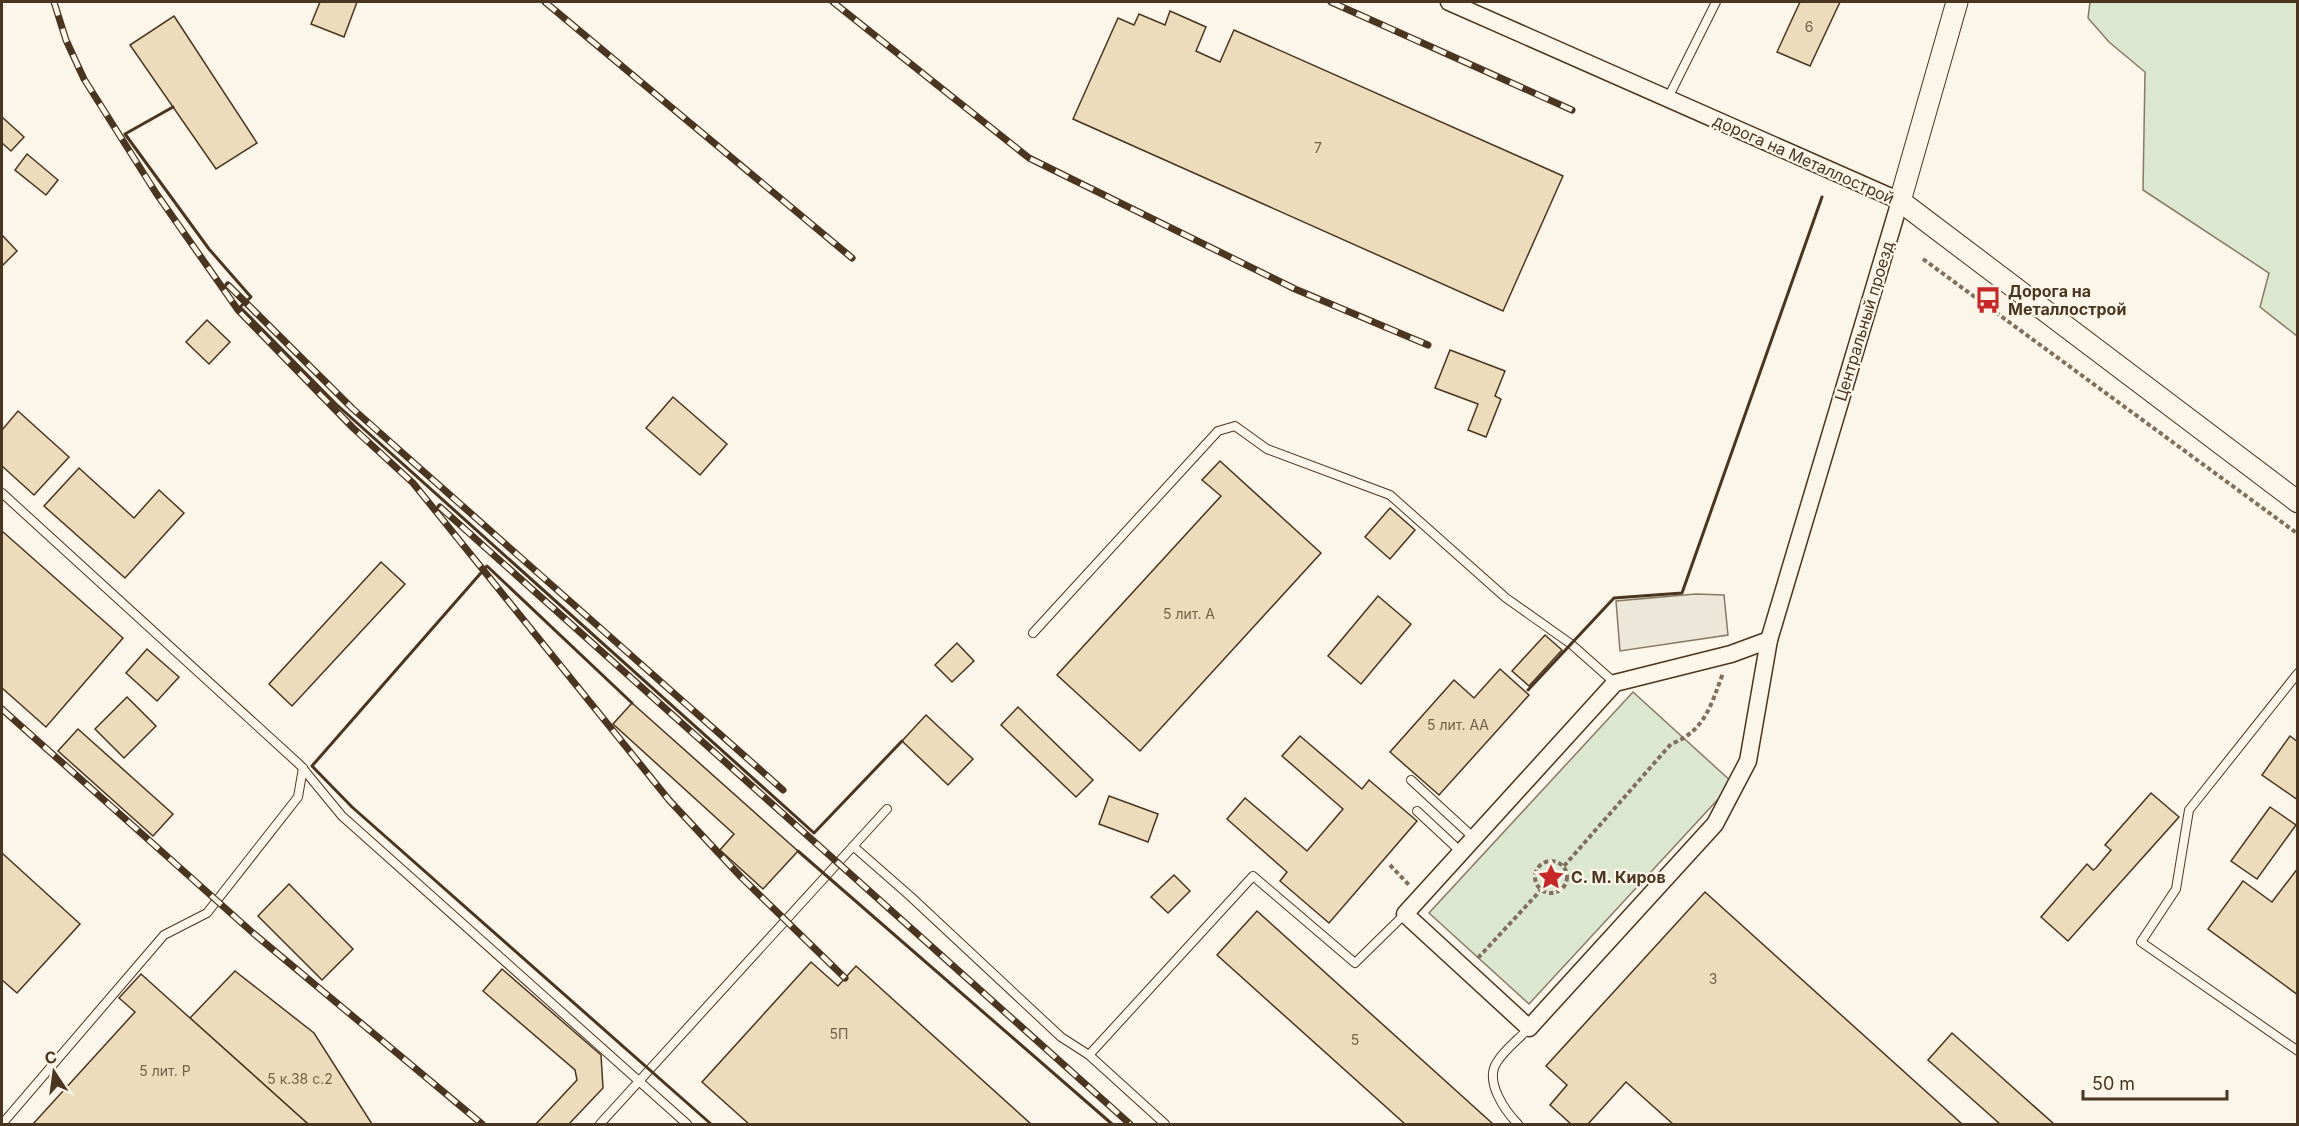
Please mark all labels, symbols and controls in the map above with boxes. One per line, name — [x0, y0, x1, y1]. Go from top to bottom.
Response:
house number: 6 — [1805, 18, 1813, 35]
street label: дорога на Металлострой — [1710, 110, 1898, 208]
house number: 7 — [1314, 139, 1322, 156]
street label: Центральный проезд — [1830, 239, 1898, 403]
place label: Дорога на Металлострой — [2008, 281, 2126, 319]
bus stop icon: Дорога на Металлострой — [1973, 285, 2003, 315]
house number: 5 лит. А — [1163, 605, 1215, 622]
house number: 5 лит. АА — [1427, 716, 1489, 733]
place icon: С. М. Киров — [1536, 862, 1566, 892]
place label: С. М. Киров — [1571, 867, 1666, 887]
house number: 3 — [1709, 970, 1717, 987]
house number: 5П — [830, 1025, 848, 1042]
house number: 5 — [1351, 1031, 1359, 1048]
north arrow — [24, 1042, 84, 1102]
text: С — [43, 1046, 59, 1068]
house number: 5 лит. Р — [139, 1062, 191, 1079]
scale bar — [2083, 1063, 2227, 1101]
house number: 5 к.38 с.2 — [267, 1070, 333, 1087]
text: 50 m — [2092, 1073, 2135, 1094]

